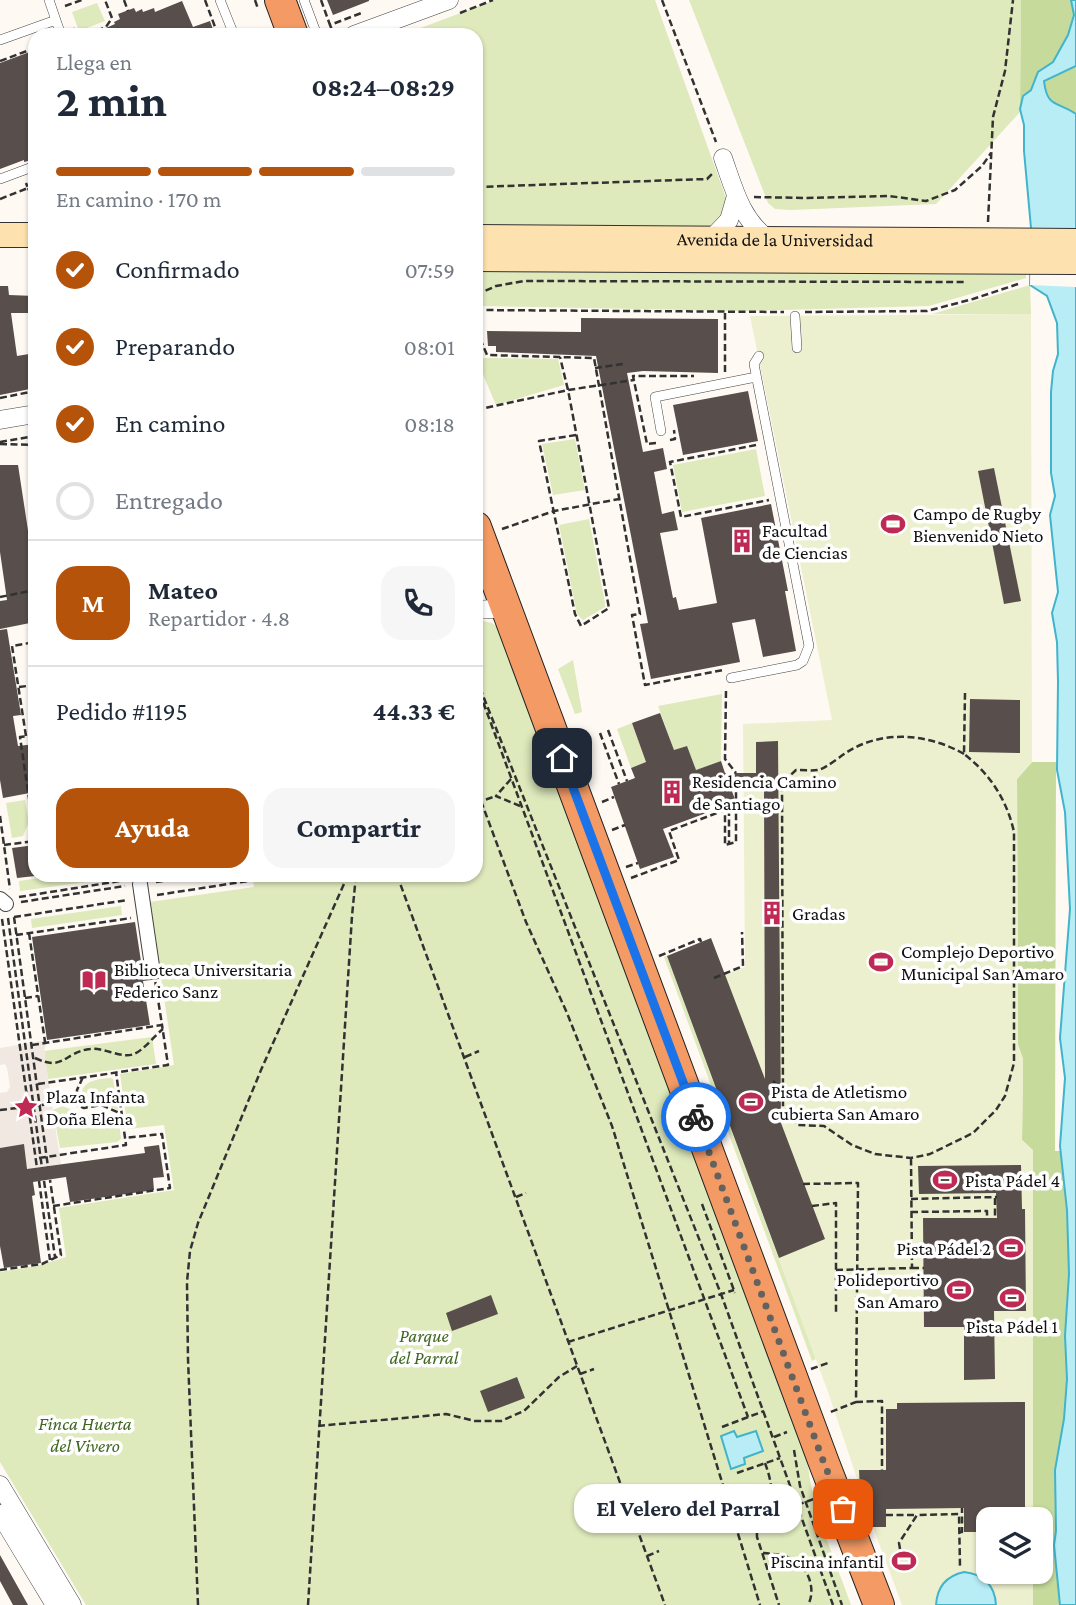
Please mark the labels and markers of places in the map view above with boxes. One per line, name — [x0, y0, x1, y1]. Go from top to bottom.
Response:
place label: Campo de Rugby Bienvenido Nieto — [913, 503, 1043, 546]
sports icon: Campo de Rugby Bienvenido Nieto — [879, 510, 907, 538]
place label: Facultad de Ciencias — [762, 520, 848, 563]
building icon: Facultad de Ciencias — [728, 527, 756, 555]
pin — [532, 728, 592, 788]
place label: Residencia Camino de Santiago — [692, 771, 837, 814]
building icon: Residencia Camino de Santiago — [658, 778, 686, 806]
building icon: Gradas — [758, 899, 786, 927]
place label: Gradas — [792, 903, 845, 924]
place label: Complejo Deportivo Municipal San Amaro — [901, 941, 1064, 984]
sports icon: Complejo Deportivo Municipal San Amaro — [867, 948, 895, 976]
place label: Biblioteca Universitaria Federico Sanz — [114, 959, 292, 1002]
library icon: Biblioteca Universitaria Federico Sanz — [80, 966, 108, 994]
place label: Pista de Atletismo cubierta San Amaro — [771, 1081, 919, 1124]
place label: Plaza Infanta Doña Elena — [46, 1086, 146, 1129]
sports icon: Pista de Atletismo cubierta San Amaro — [737, 1088, 765, 1116]
place icon: Plaza Infanta Doña Elena — [12, 1093, 40, 1121]
sports icon: Pista Pádel 4 — [931, 1166, 959, 1194]
place label: Pista Pádel 4 — [965, 1170, 1060, 1191]
sports icon: Pista Pádel 2 — [997, 1234, 1025, 1262]
place label: Pista Pádel 2 — [896, 1238, 991, 1259]
place label: Polideportivo San Amaro — [837, 1269, 939, 1312]
sports icon: Polideportivo San Amaro — [945, 1276, 973, 1304]
sports icon: Pista Pádel 1 — [998, 1284, 1026, 1312]
place label: Pista Pádel 1 — [966, 1316, 1058, 1337]
pin — [813, 1479, 873, 1539]
callout: El Velero del Parral — [574, 1484, 801, 1534]
sports icon: Piscina infantil — [890, 1547, 918, 1575]
place label: Piscina infantil — [771, 1551, 884, 1572]

